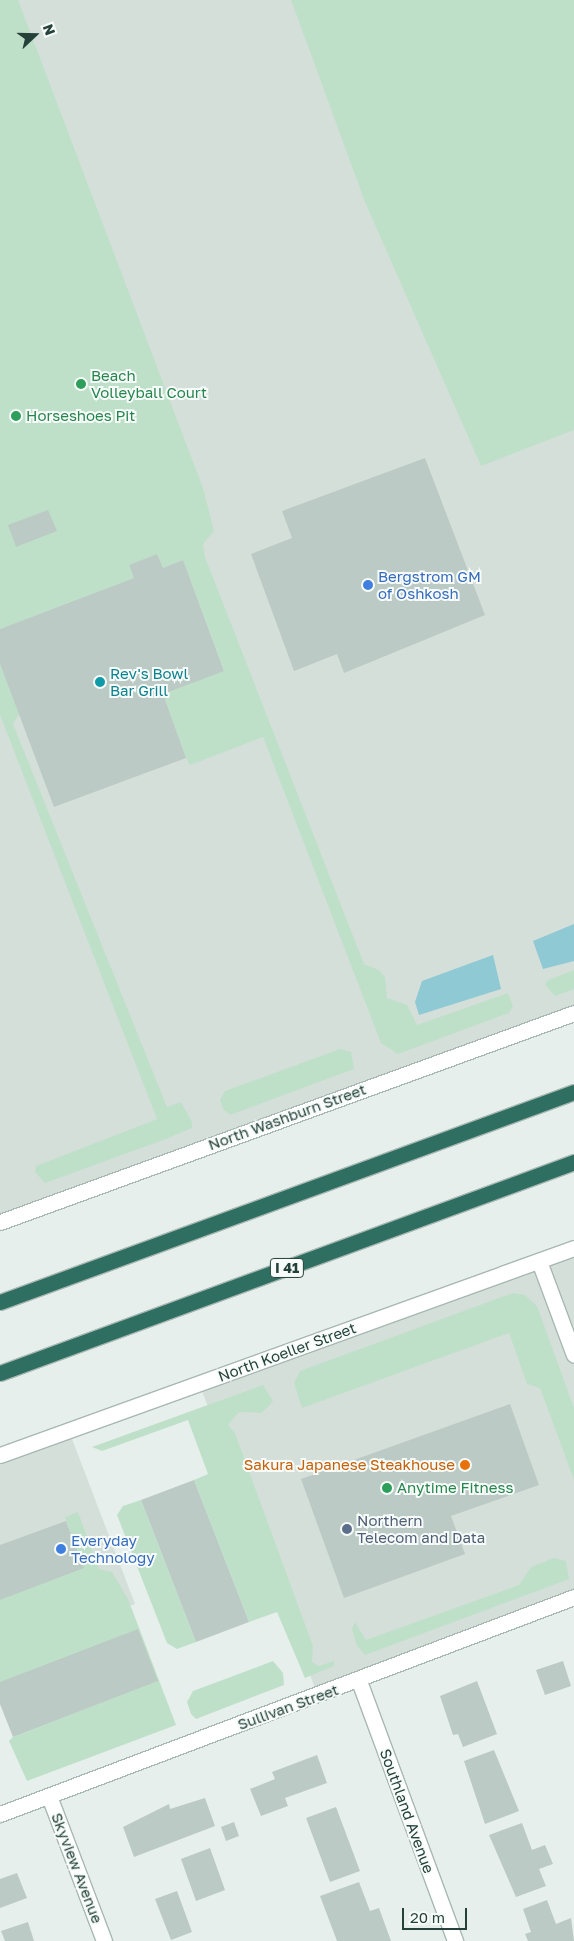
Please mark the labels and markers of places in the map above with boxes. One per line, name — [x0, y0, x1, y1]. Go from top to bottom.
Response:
place label: Beach Volleyball Court — [91, 366, 207, 401]
marker: Beach Volleyball Court — [75, 378, 87, 390]
place label: Horseshoes Pit — [26, 407, 135, 425]
marker: Horseshoes Pit — [10, 410, 22, 422]
place label: Bergstrom GM of Oshkosh — [378, 567, 481, 602]
marker: Bergstrom GM of Oshkosh — [362, 579, 374, 591]
place label: Rev's Bowl Bar Grill — [110, 664, 188, 699]
marker: Rev's Bowl Bar Grill — [94, 676, 106, 688]
place label: Sakura Japanese Steakhouse — [244, 1456, 455, 1474]
marker: Sakura Japanese Steakhouse — [459, 1459, 471, 1471]
place label: Anytime Fitness — [397, 1479, 513, 1497]
marker: Anytime Fitness — [381, 1482, 393, 1494]
place label: Northern Telecom and Data — [357, 1511, 485, 1546]
marker: Northern Telecom and Data — [341, 1523, 353, 1535]
place label: Everyday Technology — [71, 1531, 155, 1566]
marker: Everyday Technology — [55, 1543, 67, 1555]

